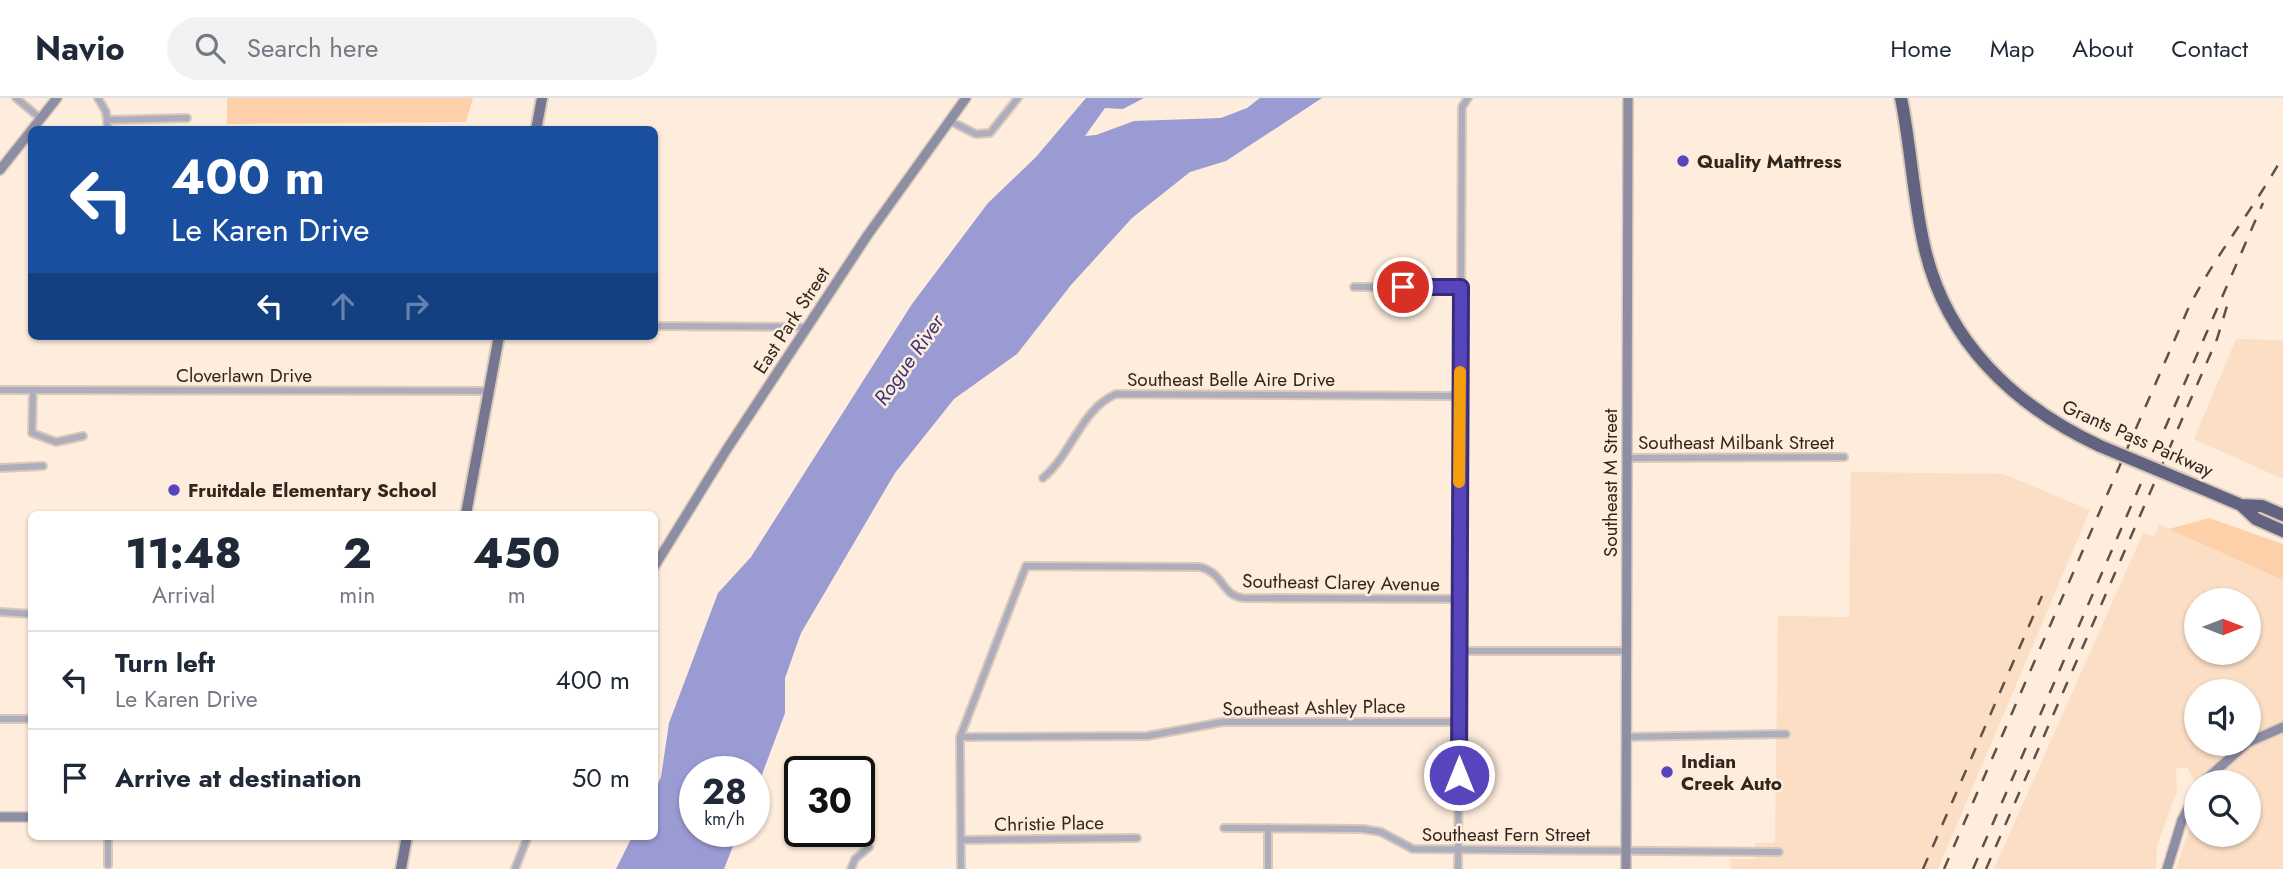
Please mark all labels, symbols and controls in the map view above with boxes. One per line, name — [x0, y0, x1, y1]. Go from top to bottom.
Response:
search box — [167, 17, 657, 80]
text: Navio — [35, 25, 125, 72]
icon: search — [191, 29, 229, 67]
text: Search here — [247, 29, 378, 67]
text: Home — [1890, 31, 1952, 66]
text: Map — [1990, 31, 2034, 66]
text: About — [2072, 31, 2133, 66]
text: Contact — [2171, 31, 2248, 66]
text: 400 m — [171, 142, 325, 212]
place label: Quality Mattress — [1697, 148, 1842, 175]
marker: Quality Mattress — [1675, 153, 1691, 169]
icon: left — [56, 154, 147, 245]
text: Le Karen Drive — [171, 207, 369, 253]
pin — [1373, 257, 1433, 317]
street label: East Park Street — [747, 261, 836, 379]
icon: arrive — [1384, 268, 1422, 306]
icon: left — [251, 287, 289, 325]
icon: ahead — [324, 287, 362, 325]
icon: right — [397, 287, 435, 325]
water label: Rogue River — [867, 308, 952, 411]
street label: Cloverlawn Drive — [176, 362, 312, 389]
street label: Southeast Belle Aire Drive — [1127, 366, 1335, 393]
street label: Grants Pass Parkway — [2058, 393, 2218, 484]
street label: Southeast M Street — [1597, 408, 1624, 557]
street label: Southeast Milbank Street — [1638, 429, 1835, 456]
place label: Fruitdale Elementary School — [188, 477, 437, 504]
marker: Fruitdale Elementary School — [166, 482, 182, 498]
text: 11:48 — [126, 523, 242, 584]
text: 2 — [343, 523, 372, 584]
text: 450 — [473, 523, 560, 584]
street label: Southeast Clarey Avenue — [1242, 567, 1440, 598]
text: Arrival — [152, 578, 215, 612]
text: min — [339, 578, 375, 612]
text: m — [508, 578, 526, 612]
north arrow — [2184, 588, 2261, 665]
map controls — [2184, 588, 2261, 847]
text: Turn left — [115, 644, 215, 682]
icon: left — [56, 661, 94, 699]
text: 400 m — [556, 661, 630, 699]
button: sound — [2184, 679, 2261, 756]
text: Le Karen Drive — [115, 682, 258, 716]
street label: Southeast Ashley Place — [1222, 692, 1406, 723]
position arrow — [1422, 738, 1496, 812]
place label: Indian Creek Auto — [1681, 748, 1782, 797]
speed limit sign: 30 — [784, 756, 875, 847]
icon: arrive — [56, 759, 94, 797]
text: Arrive at destination — [115, 759, 362, 797]
text: 50 m — [572, 759, 630, 797]
marker: Indian Creek Auto — [1659, 764, 1675, 780]
text: 28 — [702, 767, 747, 817]
button: search — [2184, 770, 2261, 847]
text: km/h — [704, 806, 745, 832]
street label: Christie Place — [994, 809, 1104, 838]
street label: Southeast Fern Street — [1422, 821, 1591, 848]

